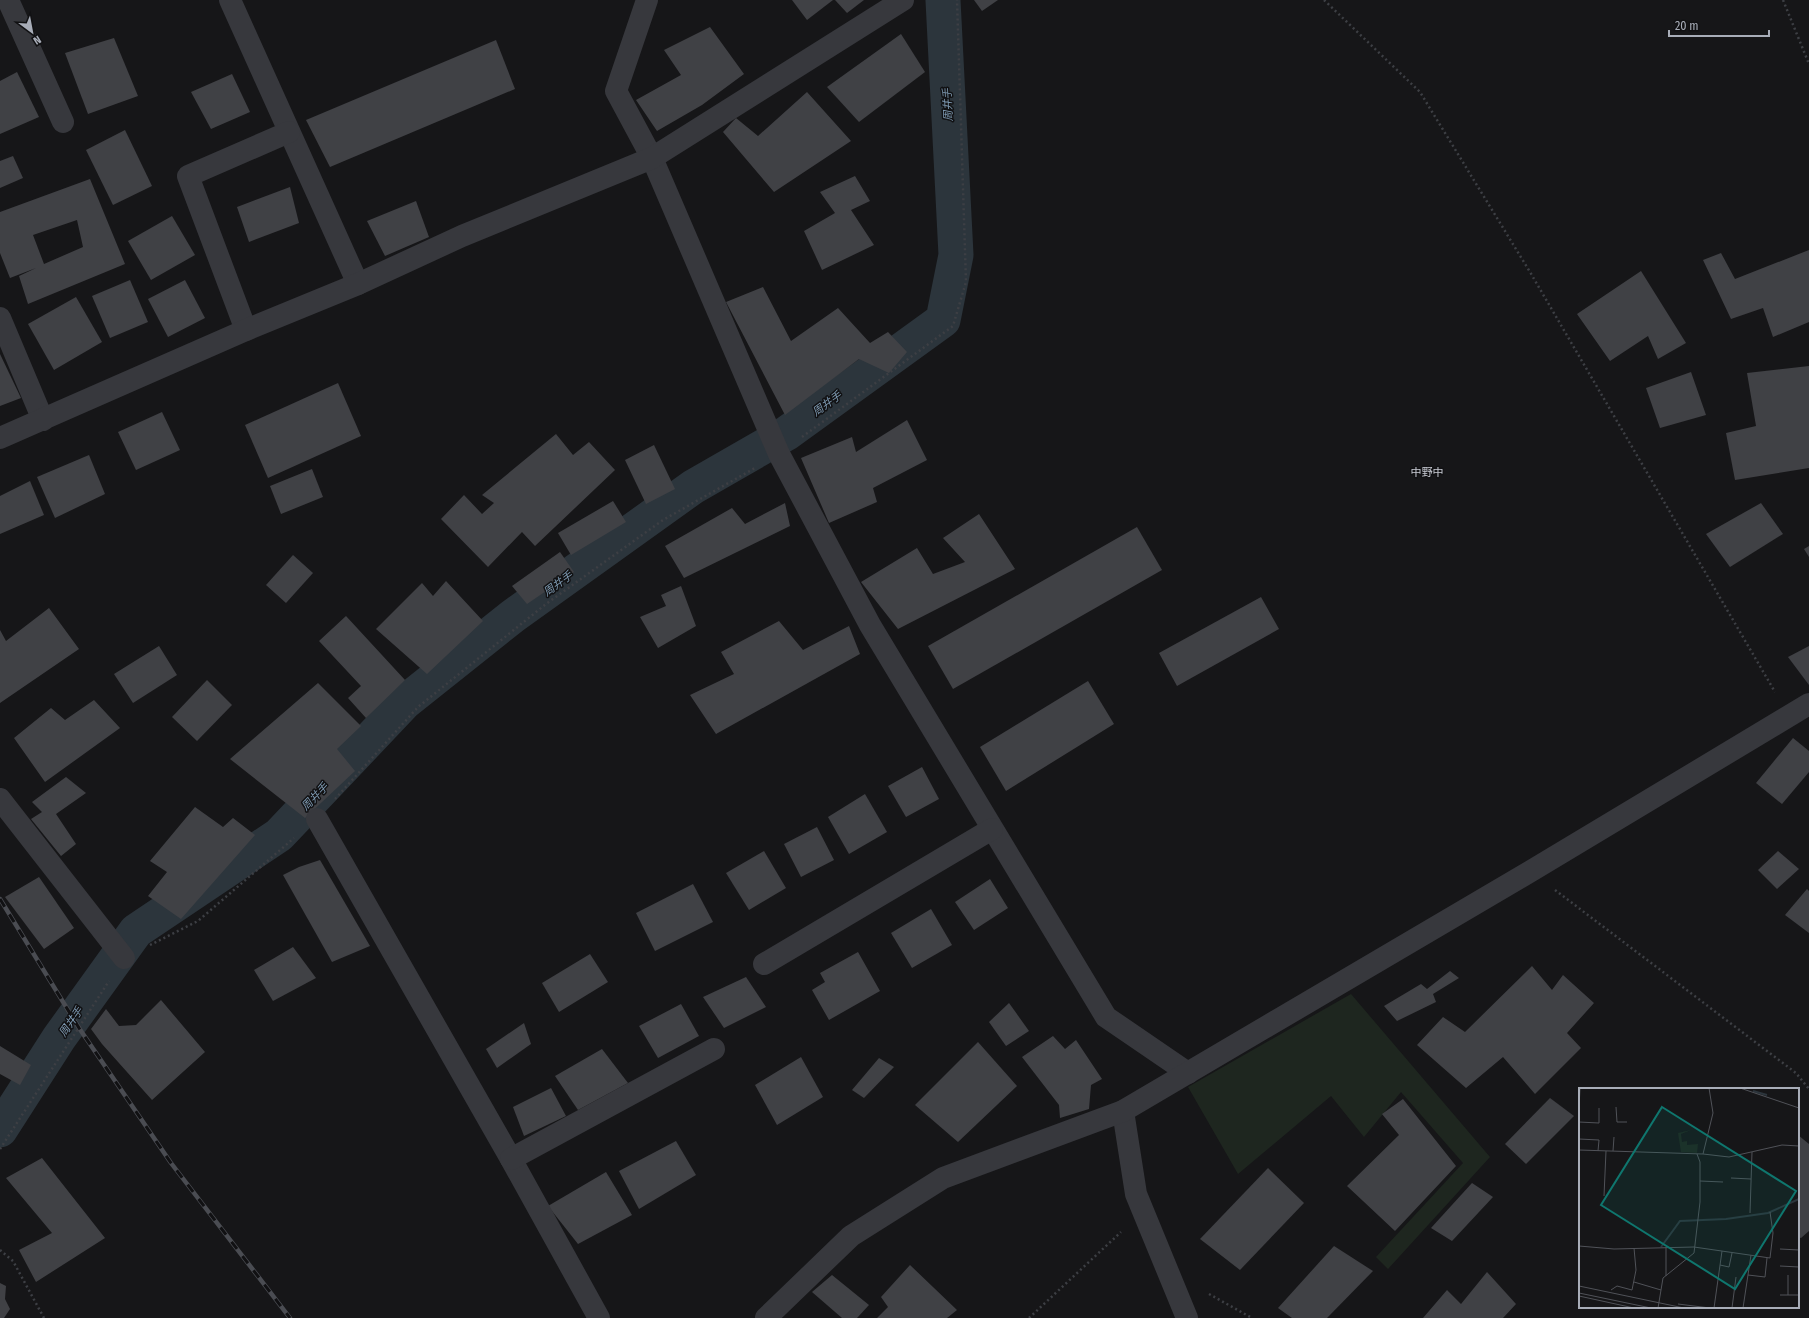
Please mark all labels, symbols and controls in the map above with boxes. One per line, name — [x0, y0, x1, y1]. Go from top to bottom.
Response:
north arrow — [12, 12, 52, 52]
scale bar — [1669, 12, 1769, 38]
text: 20 m — [1675, 19, 1699, 33]
text: N — [31, 33, 43, 47]
water label: 周井手 — [941, 87, 955, 122]
water label: 周井手 — [810, 388, 845, 419]
district label: 中野中 — [1411, 466, 1444, 479]
water label: 周井手 — [541, 568, 576, 599]
water label: 周井手 — [299, 780, 332, 813]
water label: 周井手 — [56, 1004, 86, 1039]
inset map — [1579, 1088, 1799, 1308]

